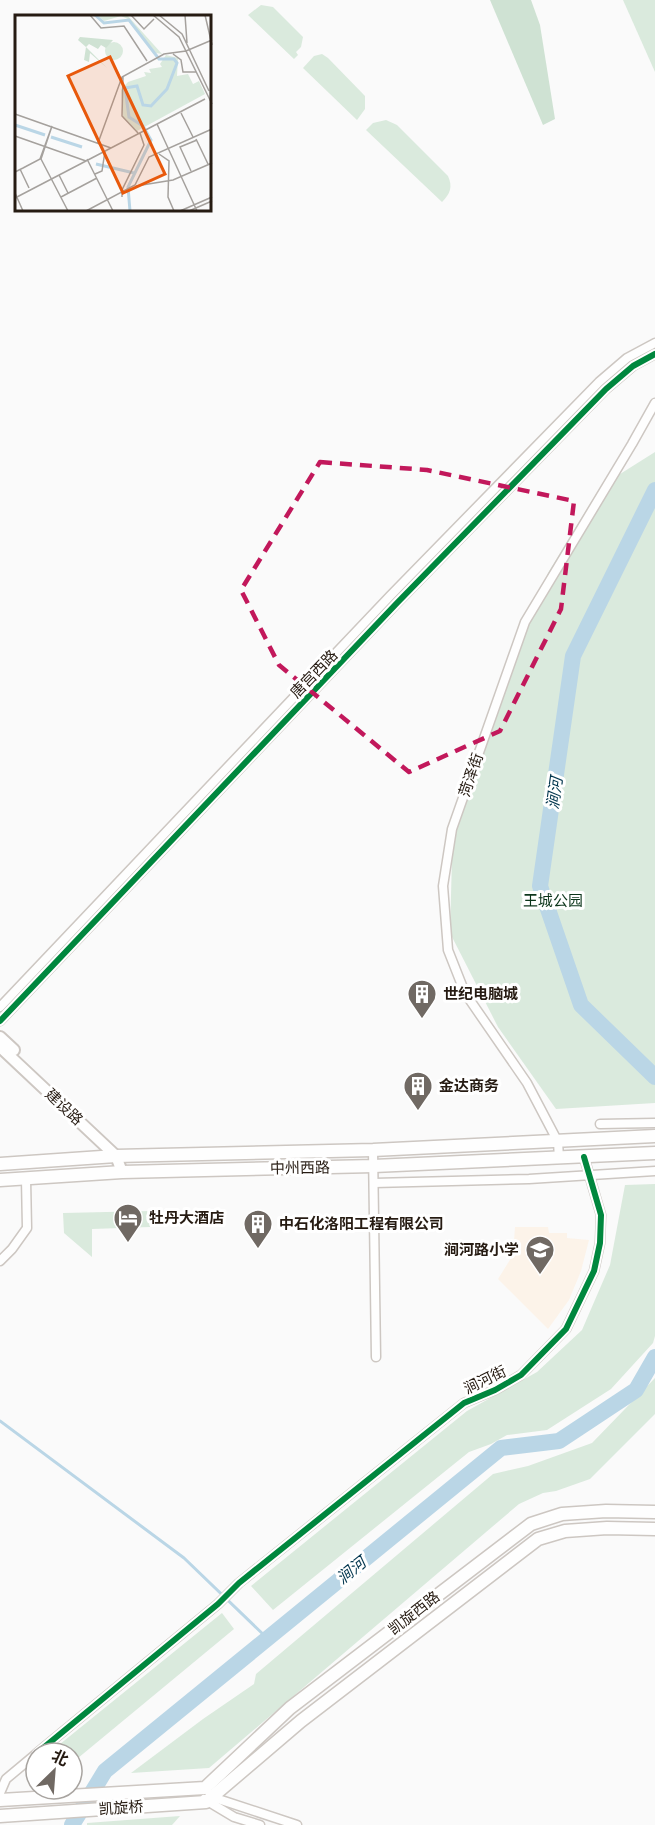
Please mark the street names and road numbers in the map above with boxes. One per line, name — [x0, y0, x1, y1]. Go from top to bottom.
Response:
street label: 唐宫西路 — [287, 646, 341, 702]
street label: 菏泽街 — [455, 751, 487, 799]
street label: 建设路 — [41, 1085, 87, 1129]
street label: 中州西路 — [270, 1158, 330, 1178]
street label: 涧河街 — [461, 1362, 509, 1398]
street label: 凯旋西路 — [385, 1587, 443, 1639]
street label: 凯旋桥 — [98, 1797, 144, 1819]

